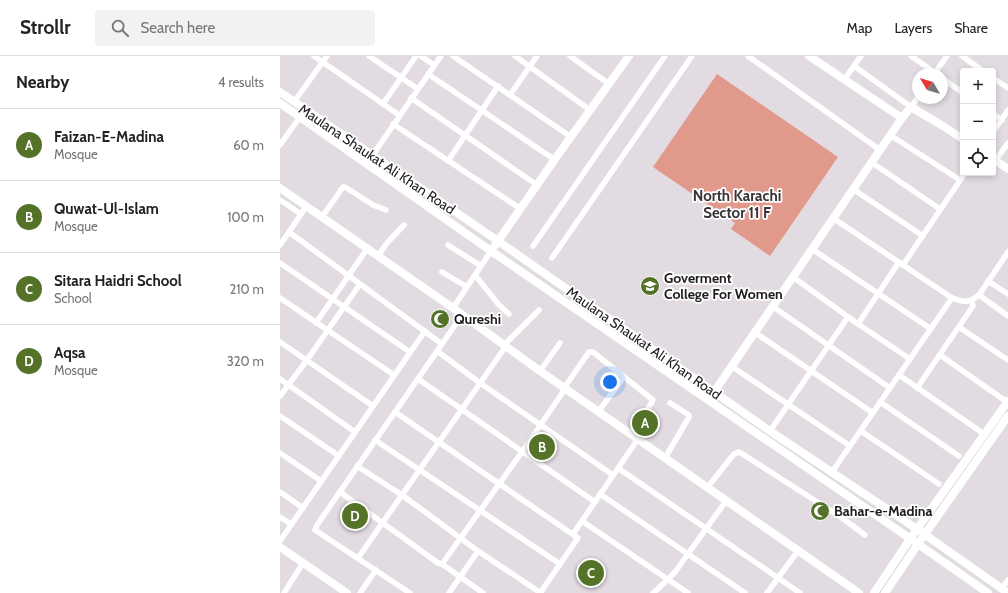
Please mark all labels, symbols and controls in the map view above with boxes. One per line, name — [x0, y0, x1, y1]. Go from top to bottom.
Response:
search box — [95, 10, 375, 46]
text: Strollr — [20, 16, 71, 39]
icon: search — [109, 17, 131, 39]
text: Search here — [141, 19, 215, 37]
text: Map — [847, 19, 872, 37]
text: Layers — [894, 19, 932, 37]
text: Share — [954, 19, 988, 37]
north arrow — [912, 68, 948, 104]
map controls — [960, 68, 996, 176]
button: + — [960, 68, 996, 104]
text: Nearby — [16, 72, 69, 92]
text: 4 results — [218, 74, 264, 90]
street label: Maulana Shaukat Ali Khan Road — [295, 100, 459, 218]
button: − — [960, 104, 996, 140]
text: Faizan-E-Madina — [54, 128, 164, 146]
text: A — [25, 137, 33, 153]
text: 60 m — [233, 137, 264, 153]
button: locate — [960, 140, 996, 176]
text: Mosque — [54, 146, 98, 162]
district label: North Karachi Sector 11 F — [693, 187, 781, 222]
text: Quwat-Ul-Islam — [54, 200, 159, 218]
text: B — [25, 209, 33, 225]
text: 100 m — [227, 209, 264, 225]
text: Mosque — [54, 218, 98, 234]
place label: Goverment College For Women — [664, 269, 783, 303]
text: Sitara Haidri School — [54, 272, 182, 290]
school or university icon: Goverment College For Women — [639, 275, 661, 297]
text: C — [25, 281, 33, 297]
text: 210 m — [230, 281, 264, 297]
street label: Maulana Shaukat Ali Khan Road — [563, 283, 725, 403]
text: School — [54, 290, 92, 306]
mosque icon: Qureshi — [429, 308, 451, 330]
place label: Qureshi — [454, 310, 501, 328]
text: Aqsa — [54, 344, 86, 362]
text: D — [24, 353, 34, 369]
text: 320 m — [227, 353, 264, 369]
text: Mosque — [54, 362, 98, 378]
your location — [600, 372, 620, 392]
pin: A — [632, 408, 658, 438]
pin: B — [529, 432, 555, 462]
mosque icon: Bahar-e-Madina — [809, 500, 831, 522]
pin: D — [342, 501, 368, 531]
place label: Bahar-e-Madina — [834, 502, 933, 520]
pin: C — [578, 558, 604, 588]

